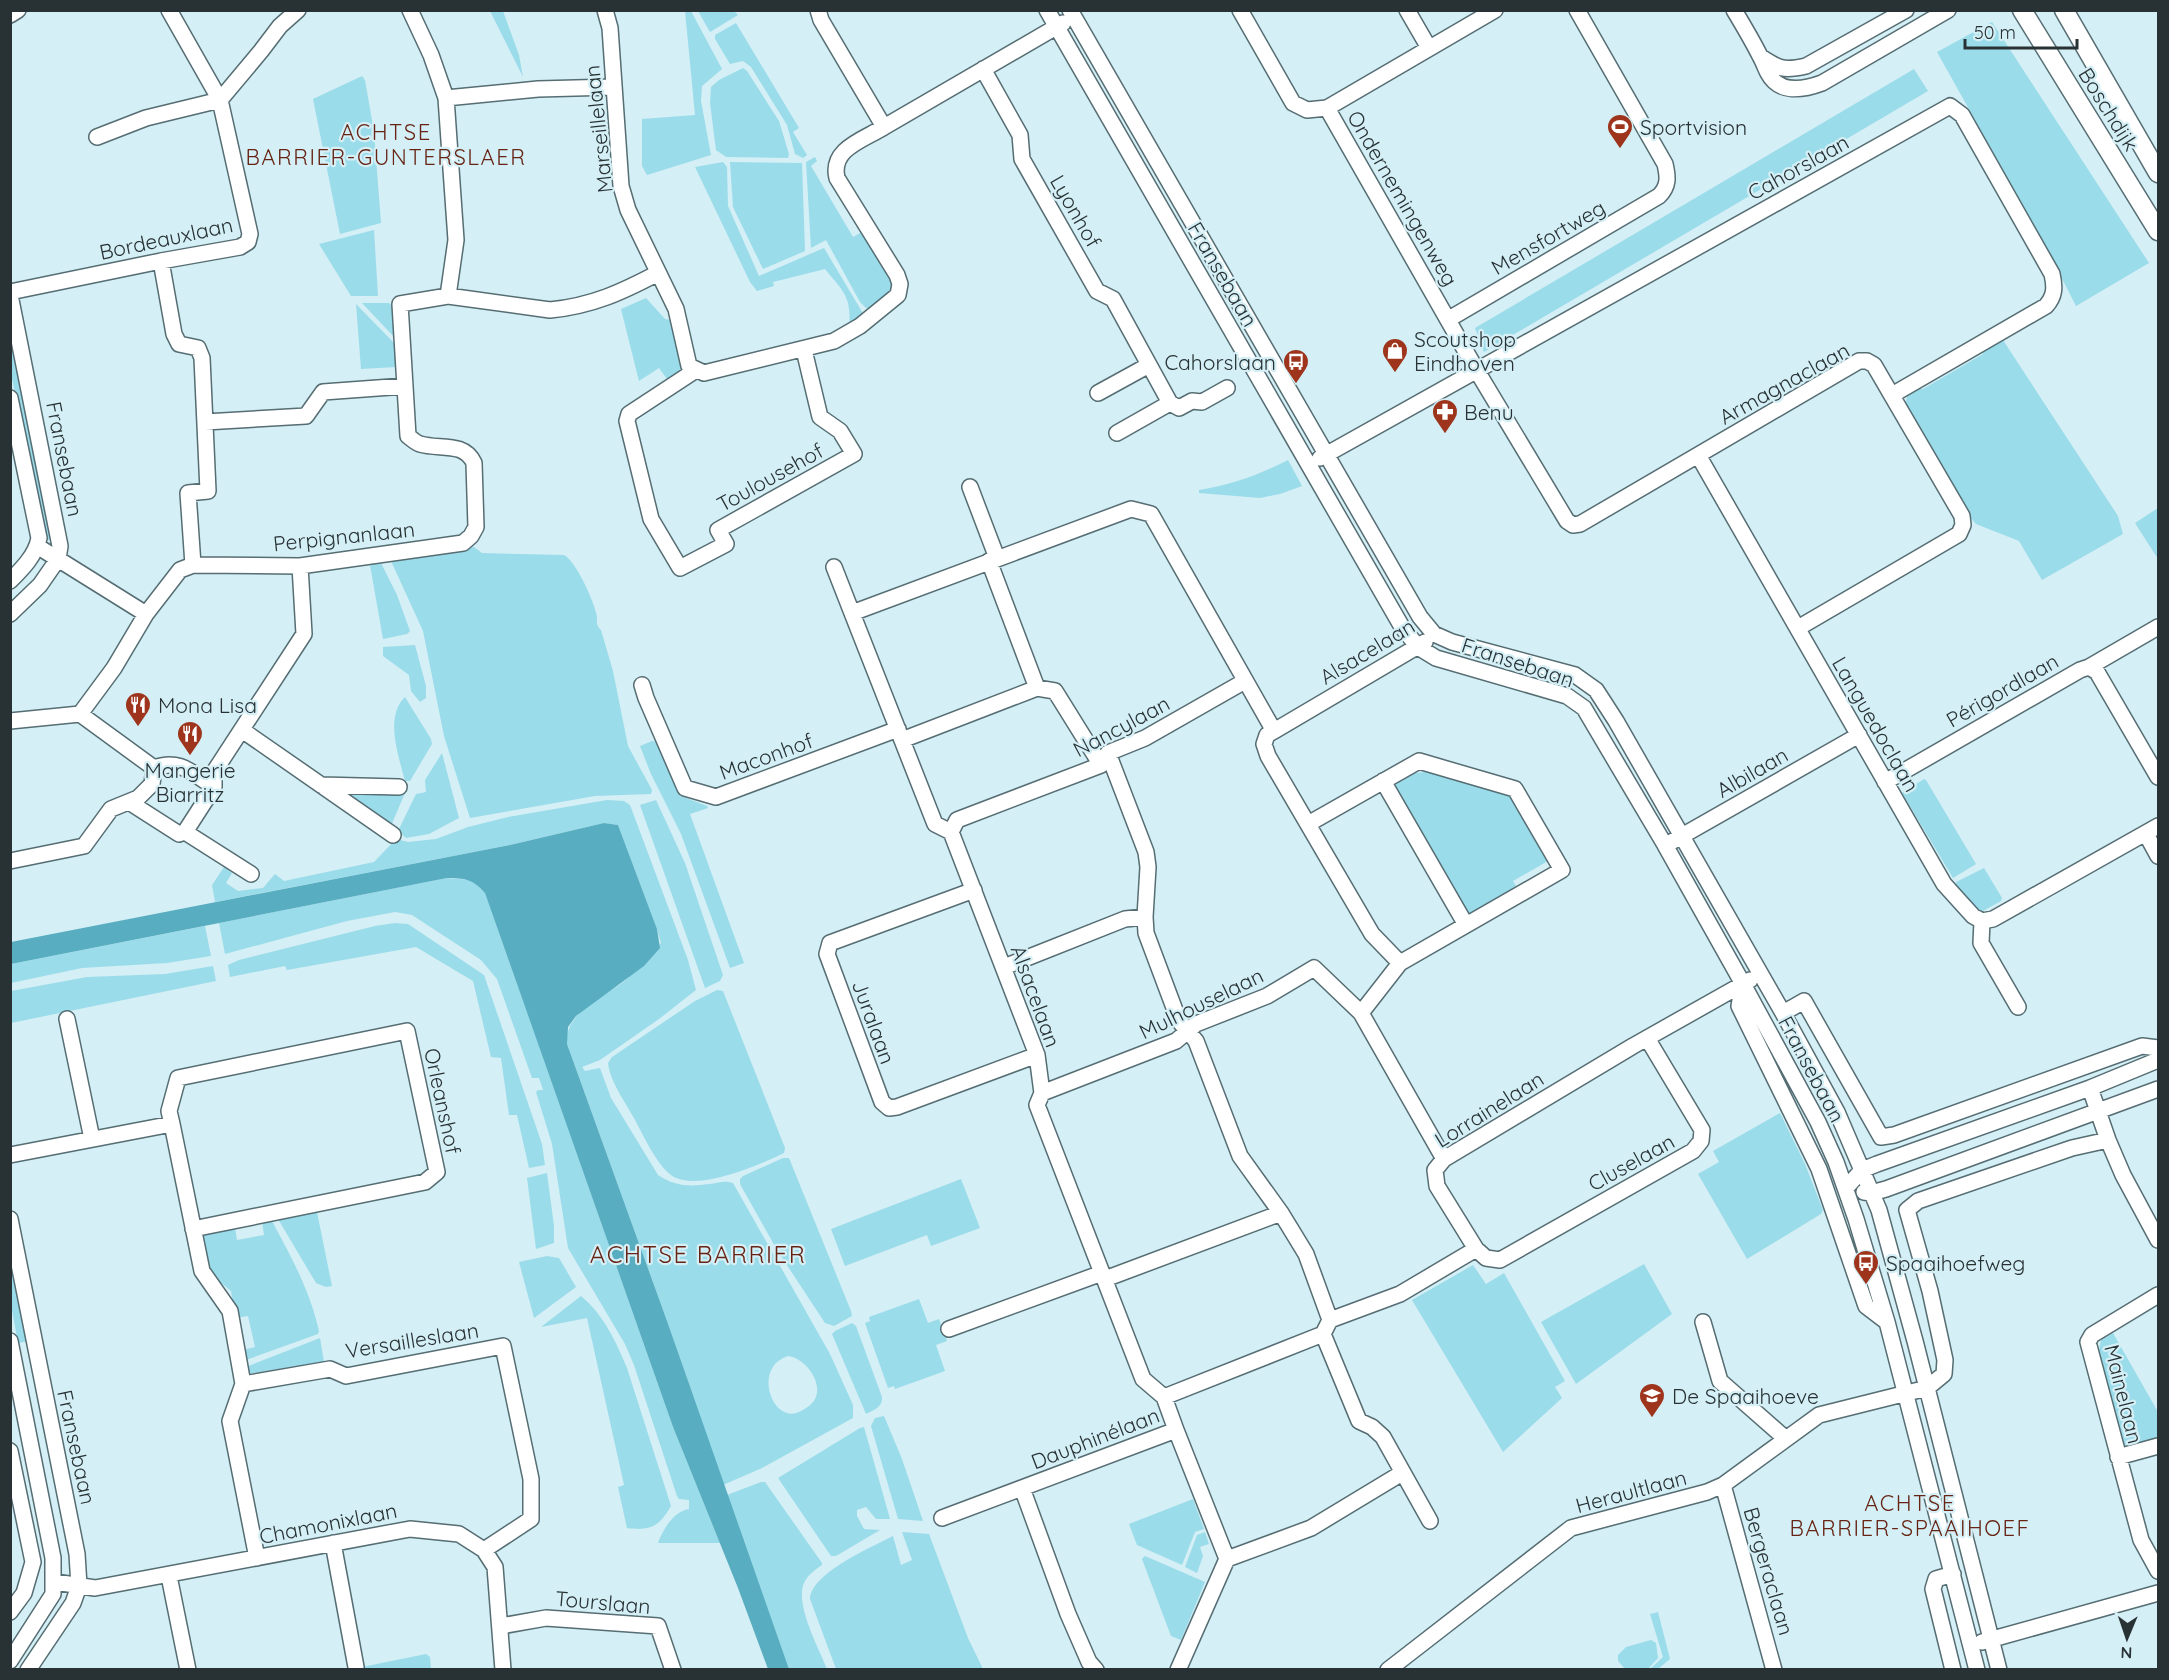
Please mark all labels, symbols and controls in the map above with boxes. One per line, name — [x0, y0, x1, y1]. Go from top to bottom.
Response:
scale bar — [1965, 12, 2078, 50]
text: 50 m — [1974, 21, 2016, 44]
street label: Boschdijk — [2073, 63, 2145, 155]
street label: Marseillelaan — [578, 64, 618, 194]
street label: Ondernemingenweg — [1342, 106, 1464, 290]
sports icon: Sportvision — [1605, 112, 1635, 150]
place label: Sportvision — [1640, 114, 1747, 140]
district label: ACHTSE BARRIER-GUNTERSLAER — [246, 118, 526, 171]
street label: Cahorslaan — [1743, 129, 1853, 205]
street label: Lyonhof — [1045, 170, 1107, 252]
street label: Mensfortweg — [1486, 194, 1610, 280]
street label: Bordeauxlaan — [97, 211, 235, 265]
street label: Fransebaan — [1183, 217, 1263, 331]
place label: Scoutshop Eindhoven — [1414, 326, 1516, 376]
shop icon: Scoutshop Eindhoven — [1380, 336, 1410, 374]
street label: Armagnaclaan — [1714, 336, 1854, 430]
bus stop icon: Cahorslaan — [1281, 347, 1311, 385]
place label: Cahorslaan — [1164, 349, 1276, 375]
pharmacy icon: Benu — [1430, 397, 1460, 435]
street label: Fransebaan — [41, 399, 89, 519]
place label: Benu — [1464, 399, 1514, 425]
street label: Toulousehof — [712, 437, 828, 517]
street label: Perpignanlaan — [272, 516, 416, 556]
street label: Alsacelaan — [1315, 612, 1419, 690]
street label: Fransebaan — [1459, 632, 1577, 692]
street label: Périgordlaan — [1941, 647, 2063, 733]
street label: Languedoclaan — [1827, 652, 1925, 796]
restaurant icon: Mona Lisa — [123, 690, 153, 728]
street label: Nancylaan — [1068, 690, 1174, 762]
place label: Mona Lisa — [158, 692, 257, 718]
restaurant icon: Mangerie Biarritz — [175, 719, 205, 757]
street label: Maconhof — [716, 727, 817, 785]
street label: Albilaan — [1712, 741, 1792, 803]
place label: Mangerie Biarritz — [144, 757, 236, 807]
street label: Alsacelaan — [1006, 941, 1066, 1051]
street label: Mulhouselaan — [1135, 962, 1267, 1044]
street label: Juralaan — [847, 977, 901, 1067]
street label: Fransebaan — [1773, 1011, 1851, 1127]
street label: Orleanshof — [419, 1046, 467, 1157]
street label: Lorrainelaan — [1430, 1065, 1548, 1153]
street label: Cluselaan — [1583, 1128, 1679, 1196]
district label: ACHTSE BARRIER — [590, 1239, 806, 1269]
bus stop icon: Spaaihoefweg — [1851, 1248, 1881, 1286]
place label: Spaaihoefweg — [1886, 1250, 2025, 1276]
street label: Versailleslaan — [344, 1317, 480, 1363]
street label: Mainelaan — [2099, 1342, 2149, 1446]
school or university icon: De Spaaihoeve — [1637, 1381, 1667, 1419]
place label: De Spaaihoeve — [1672, 1383, 1819, 1409]
street label: Fransebaan — [52, 1387, 102, 1507]
street label: Dauphinélaan — [1027, 1402, 1163, 1474]
street label: Heraultlaan — [1573, 1464, 1689, 1518]
district label: ACHTSE BARRIER-SPAAIHOEF — [1789, 1489, 2031, 1542]
street label: Chamonixlaan — [257, 1497, 399, 1549]
street label: Bergeraclaan — [1738, 1504, 1800, 1638]
street label: Tourslaan — [554, 1585, 652, 1619]
north arrow — [2097, 1608, 2157, 1668]
text: N — [2120, 1643, 2133, 1663]

